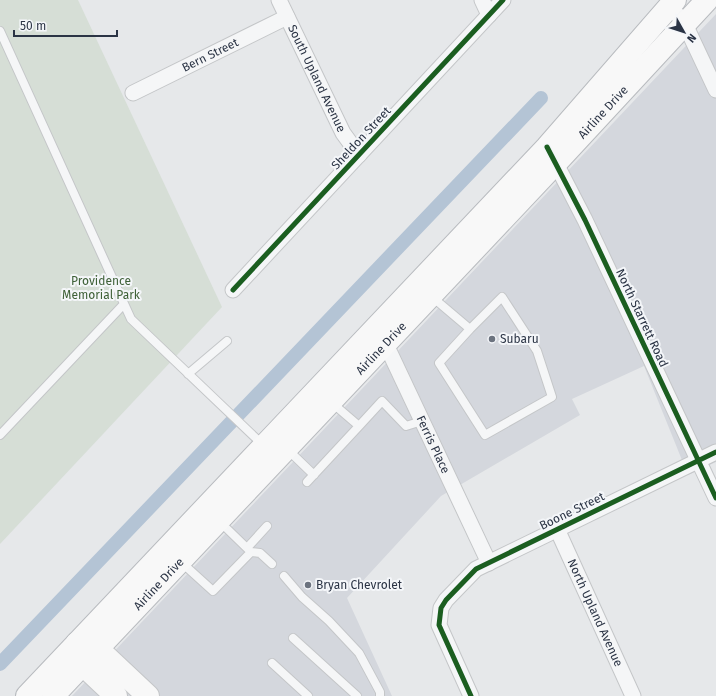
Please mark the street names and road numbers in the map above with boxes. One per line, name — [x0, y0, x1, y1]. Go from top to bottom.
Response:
street label: South Upland Avenue — [285, 22, 349, 134]
street label: Bern Street — [180, 35, 241, 75]
street label: Airline Drive — [575, 83, 631, 142]
street label: Sheldon Street — [328, 103, 394, 172]
street label: North Starrett Road — [613, 267, 671, 369]
street label: Airline Drive — [353, 319, 409, 377]
street label: Ferris Place — [414, 413, 453, 476]
street label: Boone Street — [537, 489, 607, 533]
street label: Airline Drive — [131, 555, 187, 613]
street label: North Upland Avenue — [565, 557, 626, 669]

